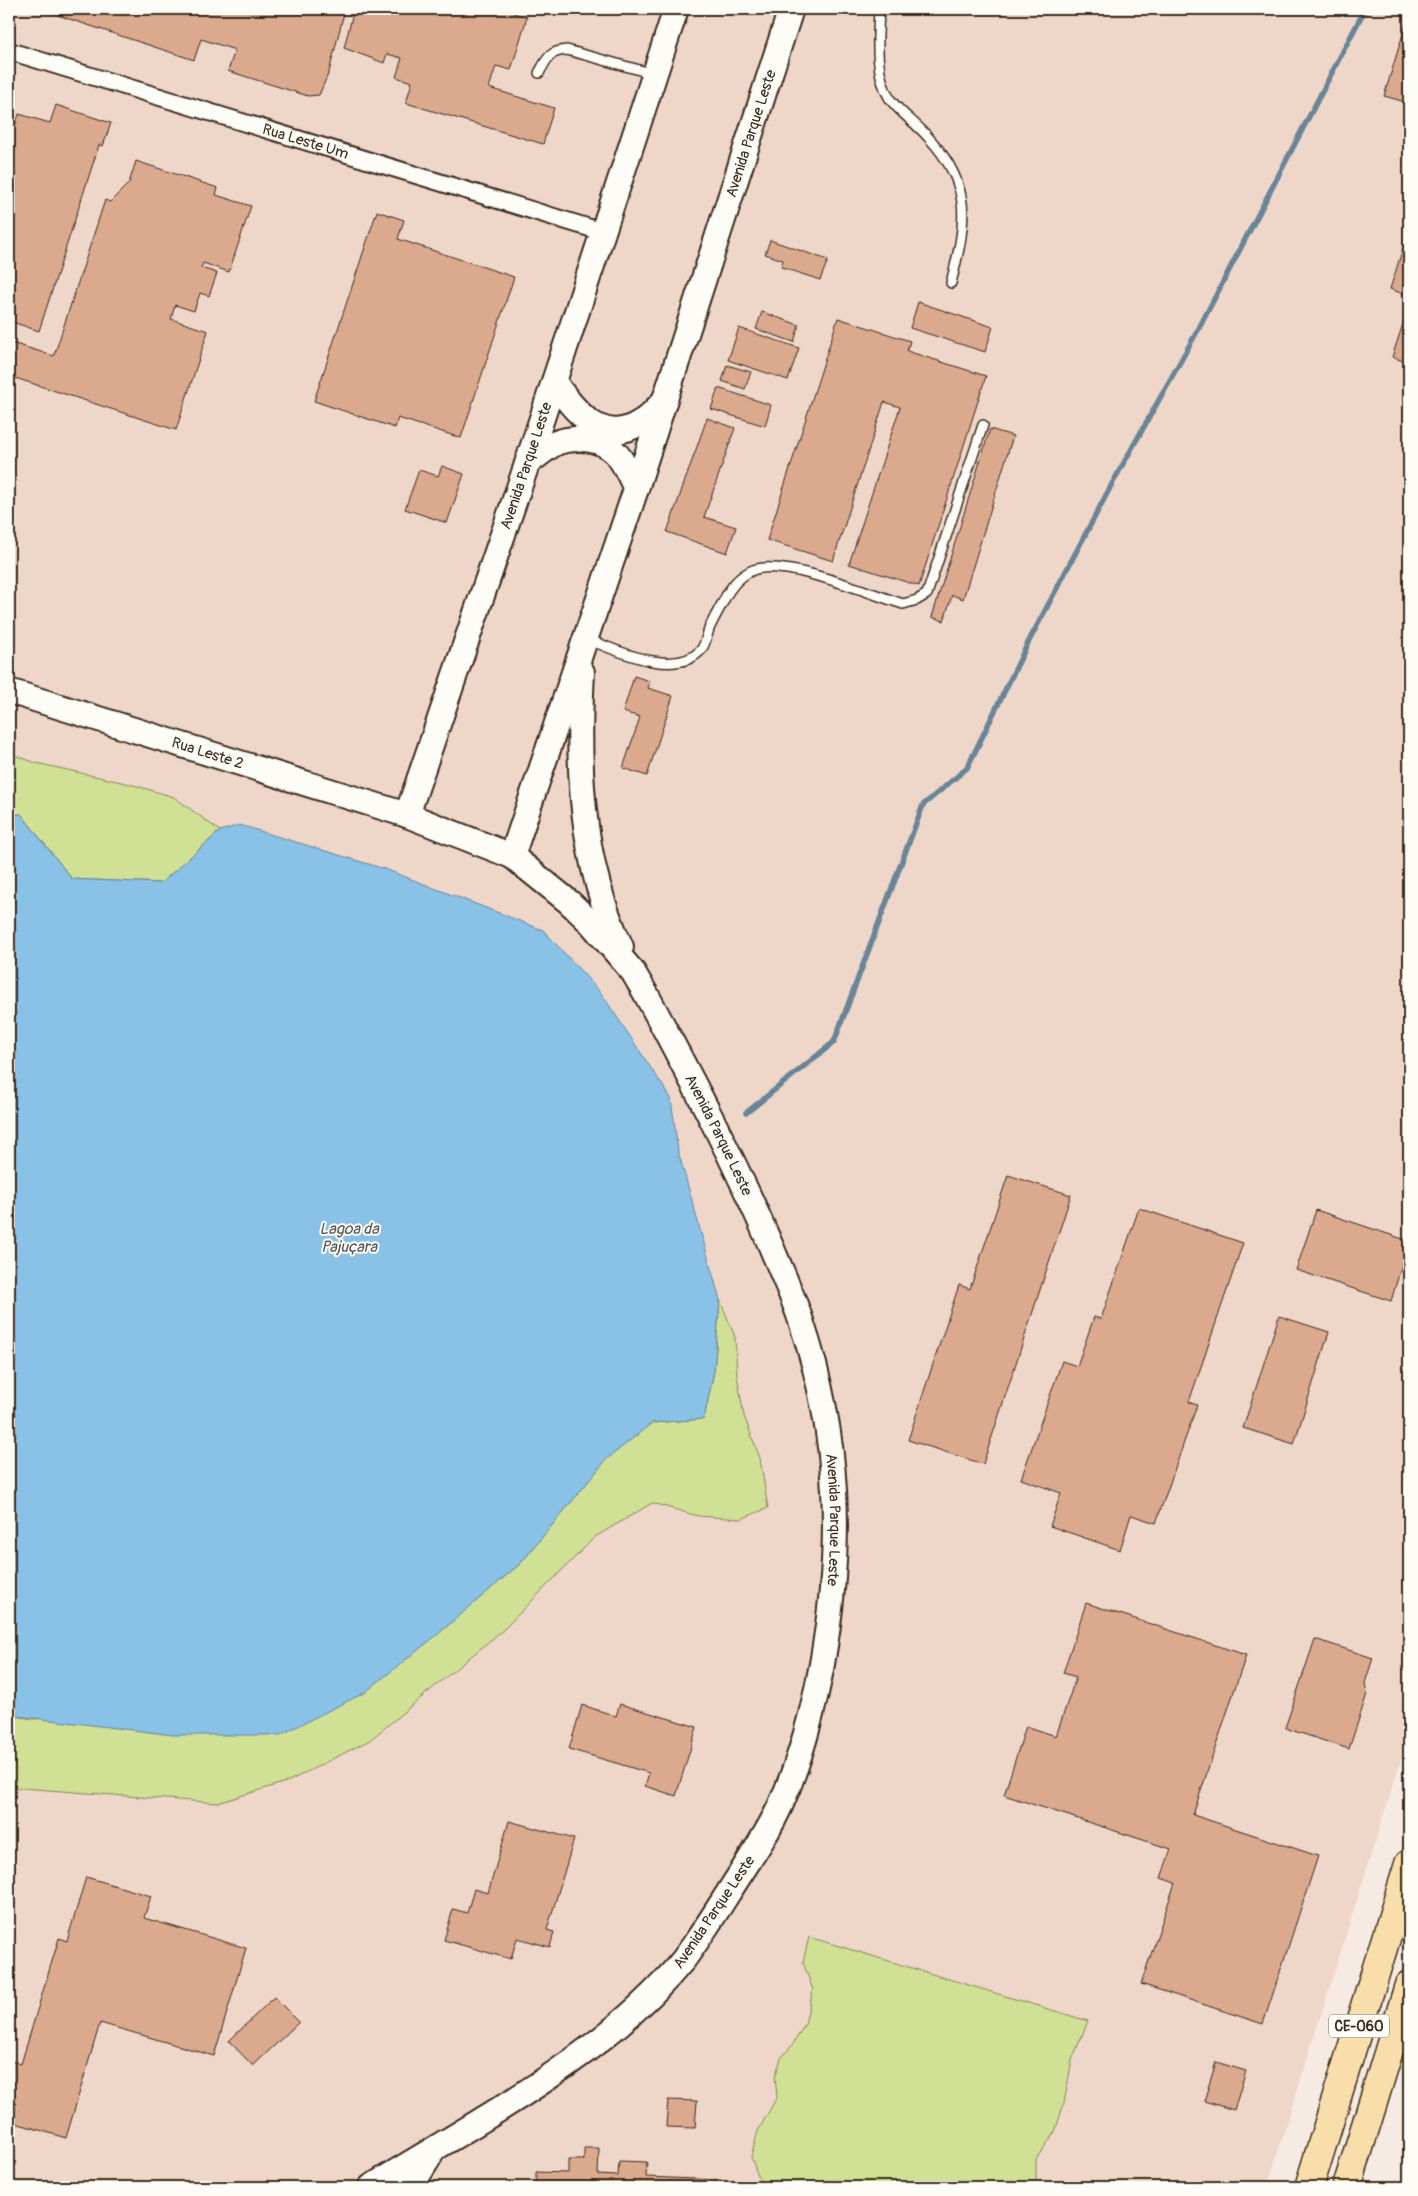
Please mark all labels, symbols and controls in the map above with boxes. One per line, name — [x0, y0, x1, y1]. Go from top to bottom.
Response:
street label: Avenida Parque Leste — [722, 67, 781, 200]
street label: Rua Leste Um — [260, 120, 351, 164]
street label: Avenida Parque Leste — [496, 399, 557, 532]
street label: Rua Leste 2 — [169, 733, 246, 773]
street label: Avenida Parque Leste — [680, 1071, 756, 1199]
water label: Lagoa da Pajuçara — [319, 1219, 380, 1257]
street label: Avenida Parque Leste — [821, 1453, 844, 1587]
street label: Avenida Parque Leste — [669, 1851, 760, 1973]
road number: CE-060 — [1329, 2014, 1389, 2038]

